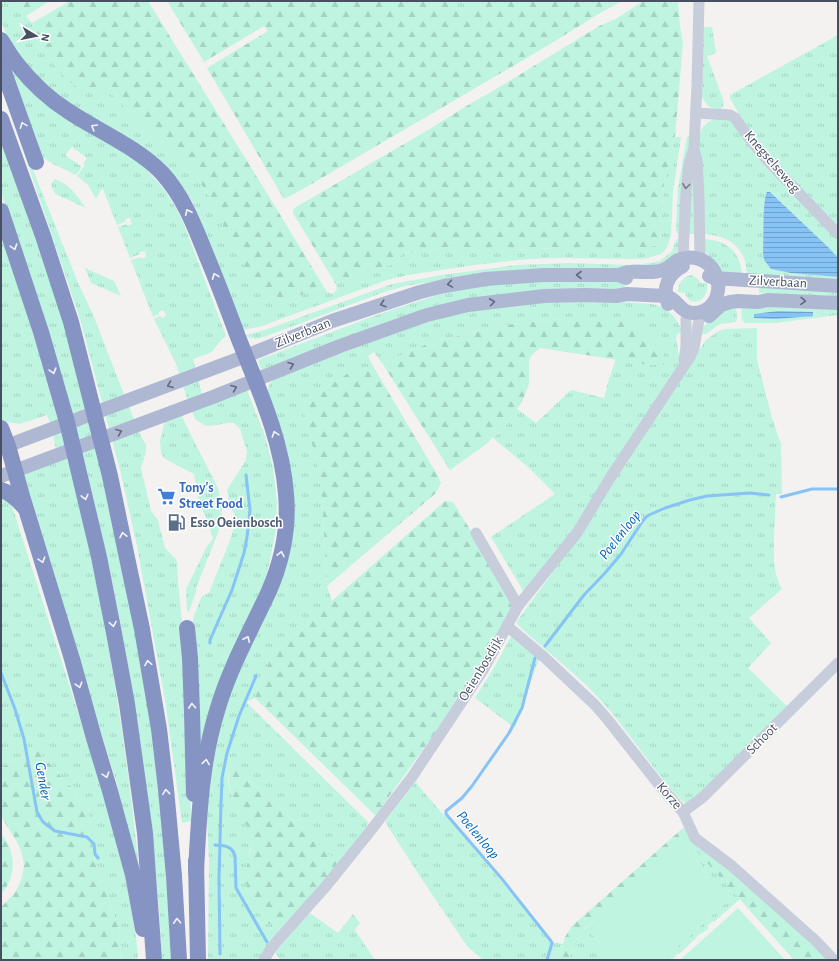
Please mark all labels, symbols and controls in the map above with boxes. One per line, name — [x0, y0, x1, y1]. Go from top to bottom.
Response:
north arrow — [16, 16, 56, 56]
text: N — [39, 33, 51, 42]
one-way arrow — [19, 122, 27, 129]
one-way arrow — [91, 124, 98, 131]
street label: Knegselseweg — [741, 128, 803, 196]
one-way arrow — [682, 183, 691, 189]
one-way arrow — [185, 209, 193, 216]
one-way arrow — [9, 244, 18, 251]
one-way arrow — [576, 271, 582, 279]
one-way arrow — [212, 273, 220, 280]
street label: Zilverbaan — [749, 273, 807, 291]
one-way arrow — [447, 280, 453, 288]
one-way arrow — [800, 297, 806, 306]
one-way arrow — [489, 298, 496, 307]
one-way arrow — [380, 299, 387, 308]
street label: Zilverbaan — [273, 316, 333, 350]
one-way arrow — [288, 362, 295, 370]
one-way arrow — [48, 368, 57, 375]
one-way arrow — [166, 380, 173, 388]
one-way arrow — [230, 385, 237, 393]
one-way arrow — [115, 428, 122, 436]
one-way arrow — [271, 431, 279, 438]
place label: Tony's Street Food — [179, 481, 243, 511]
supermarket icon: Tony's Street Food — [156, 486, 176, 506]
one-way arrow — [80, 494, 89, 501]
water label: Poelenloop — [596, 507, 644, 562]
fuel station icon: Esso Oeienbosch — [167, 513, 187, 533]
place label: Esso Oeienbosch — [190, 516, 283, 530]
one-way arrow — [119, 532, 127, 539]
one-way arrow — [277, 551, 285, 557]
one-way arrow — [37, 557, 46, 564]
one-way arrow — [108, 621, 116, 627]
street label: Oeienbosdijk — [456, 634, 506, 704]
one-way arrow — [242, 636, 250, 643]
one-way arrow — [144, 660, 153, 666]
one-way arrow — [74, 681, 83, 688]
one-way arrow — [188, 703, 196, 709]
street label: Schoot — [744, 721, 780, 757]
one-way arrow — [201, 759, 210, 765]
water label: Gender — [32, 761, 54, 802]
one-way arrow — [101, 771, 109, 778]
street label: Korze — [654, 780, 684, 812]
one-way arrow — [162, 788, 171, 795]
water label: Poelenloop — [454, 808, 503, 862]
one-way arrow — [173, 918, 181, 924]

